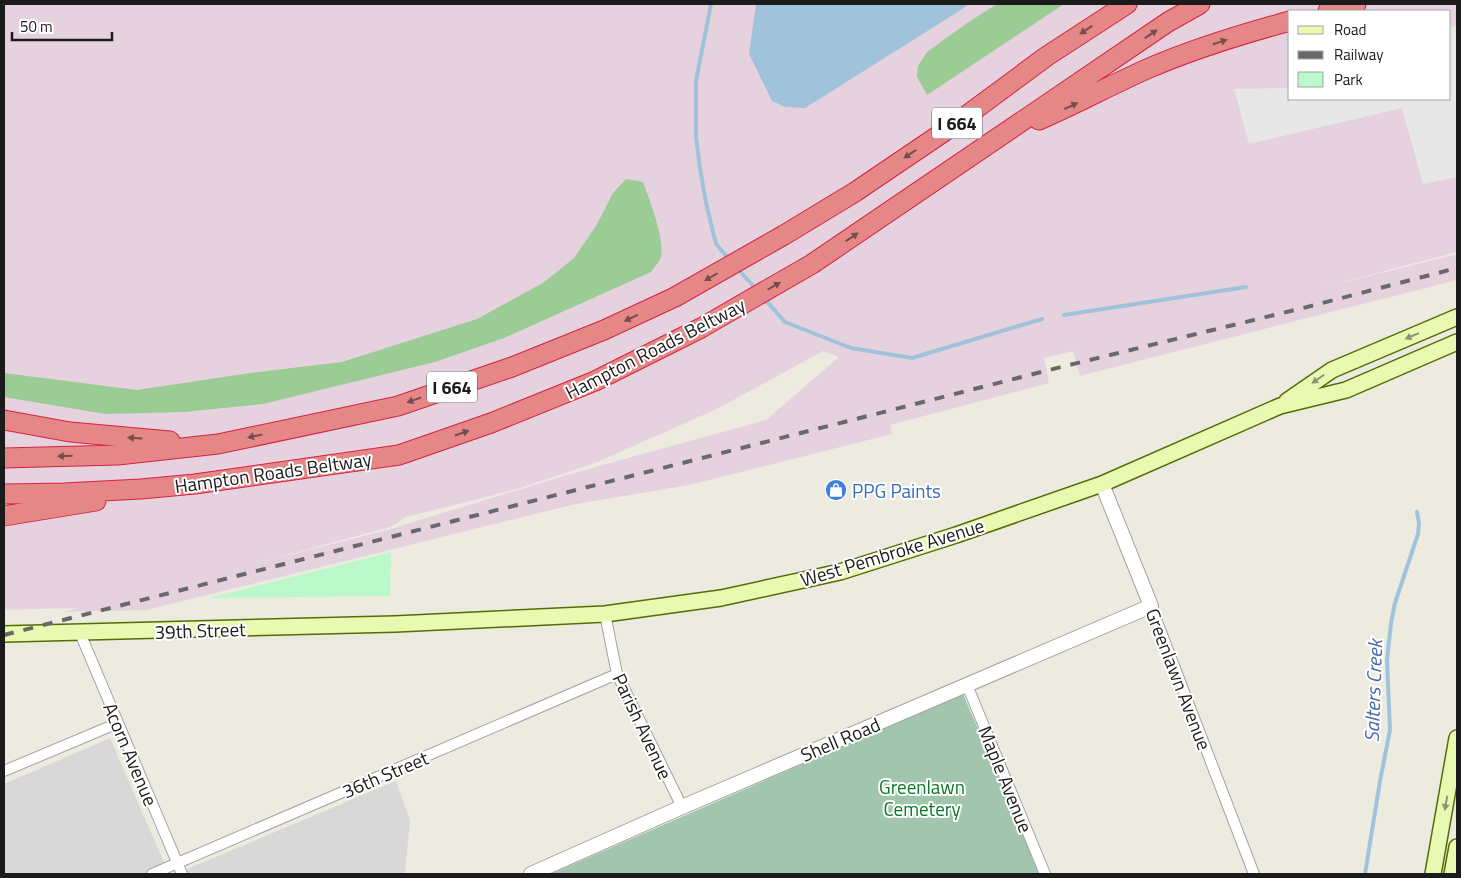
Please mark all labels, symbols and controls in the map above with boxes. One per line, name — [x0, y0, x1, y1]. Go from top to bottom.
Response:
scale bar — [12, 10, 112, 42]
legend — [1288, 10, 1451, 100]
text: 50 m — [20, 15, 53, 38]
text: Road — [1334, 18, 1366, 41]
one-way arrow — [1079, 26, 1092, 35]
one-way arrow — [1144, 29, 1157, 39]
one-way arrow — [1213, 38, 1228, 45]
text: Railway — [1334, 43, 1384, 66]
text: Park — [1334, 68, 1363, 91]
one-way arrow — [1064, 102, 1078, 110]
road number: I 664 — [932, 108, 982, 138]
one-way arrow — [904, 150, 917, 159]
one-way arrow — [845, 232, 859, 242]
one-way arrow — [704, 272, 718, 281]
one-way arrow — [767, 282, 780, 291]
street label: Hampton Roads Beltway — [560, 290, 750, 406]
one-way arrow — [624, 314, 638, 322]
one-way arrow — [1405, 332, 1419, 340]
road number: I 664 — [427, 372, 477, 402]
one-way arrow — [1312, 374, 1325, 384]
one-way arrow — [406, 397, 421, 405]
one-way arrow — [454, 429, 469, 436]
one-way arrow — [248, 432, 263, 440]
one-way arrow — [127, 434, 143, 442]
street label: Hampton Roads Beltway — [173, 444, 373, 500]
one-way arrow — [57, 453, 73, 461]
place label: PPG Paints — [852, 476, 941, 505]
shop icon: PPG Paints — [824, 478, 848, 502]
street label: West Pembroke Avenue — [796, 510, 988, 594]
street label: Greenlawn Avenue — [1139, 604, 1219, 754]
street label: 39th Street — [154, 614, 246, 646]
water label: Salters Creek — [1356, 637, 1390, 743]
street label: Parish Avenue — [606, 668, 680, 784]
street label: Acorn Avenue — [96, 698, 166, 810]
street label: Shell Road — [796, 709, 884, 769]
street label: Maple Avenue — [971, 721, 1041, 837]
street label: 36th Street — [337, 743, 433, 805]
park label: Greenlawn Cemetery — [879, 772, 965, 823]
one-way arrow — [1441, 796, 1449, 812]

